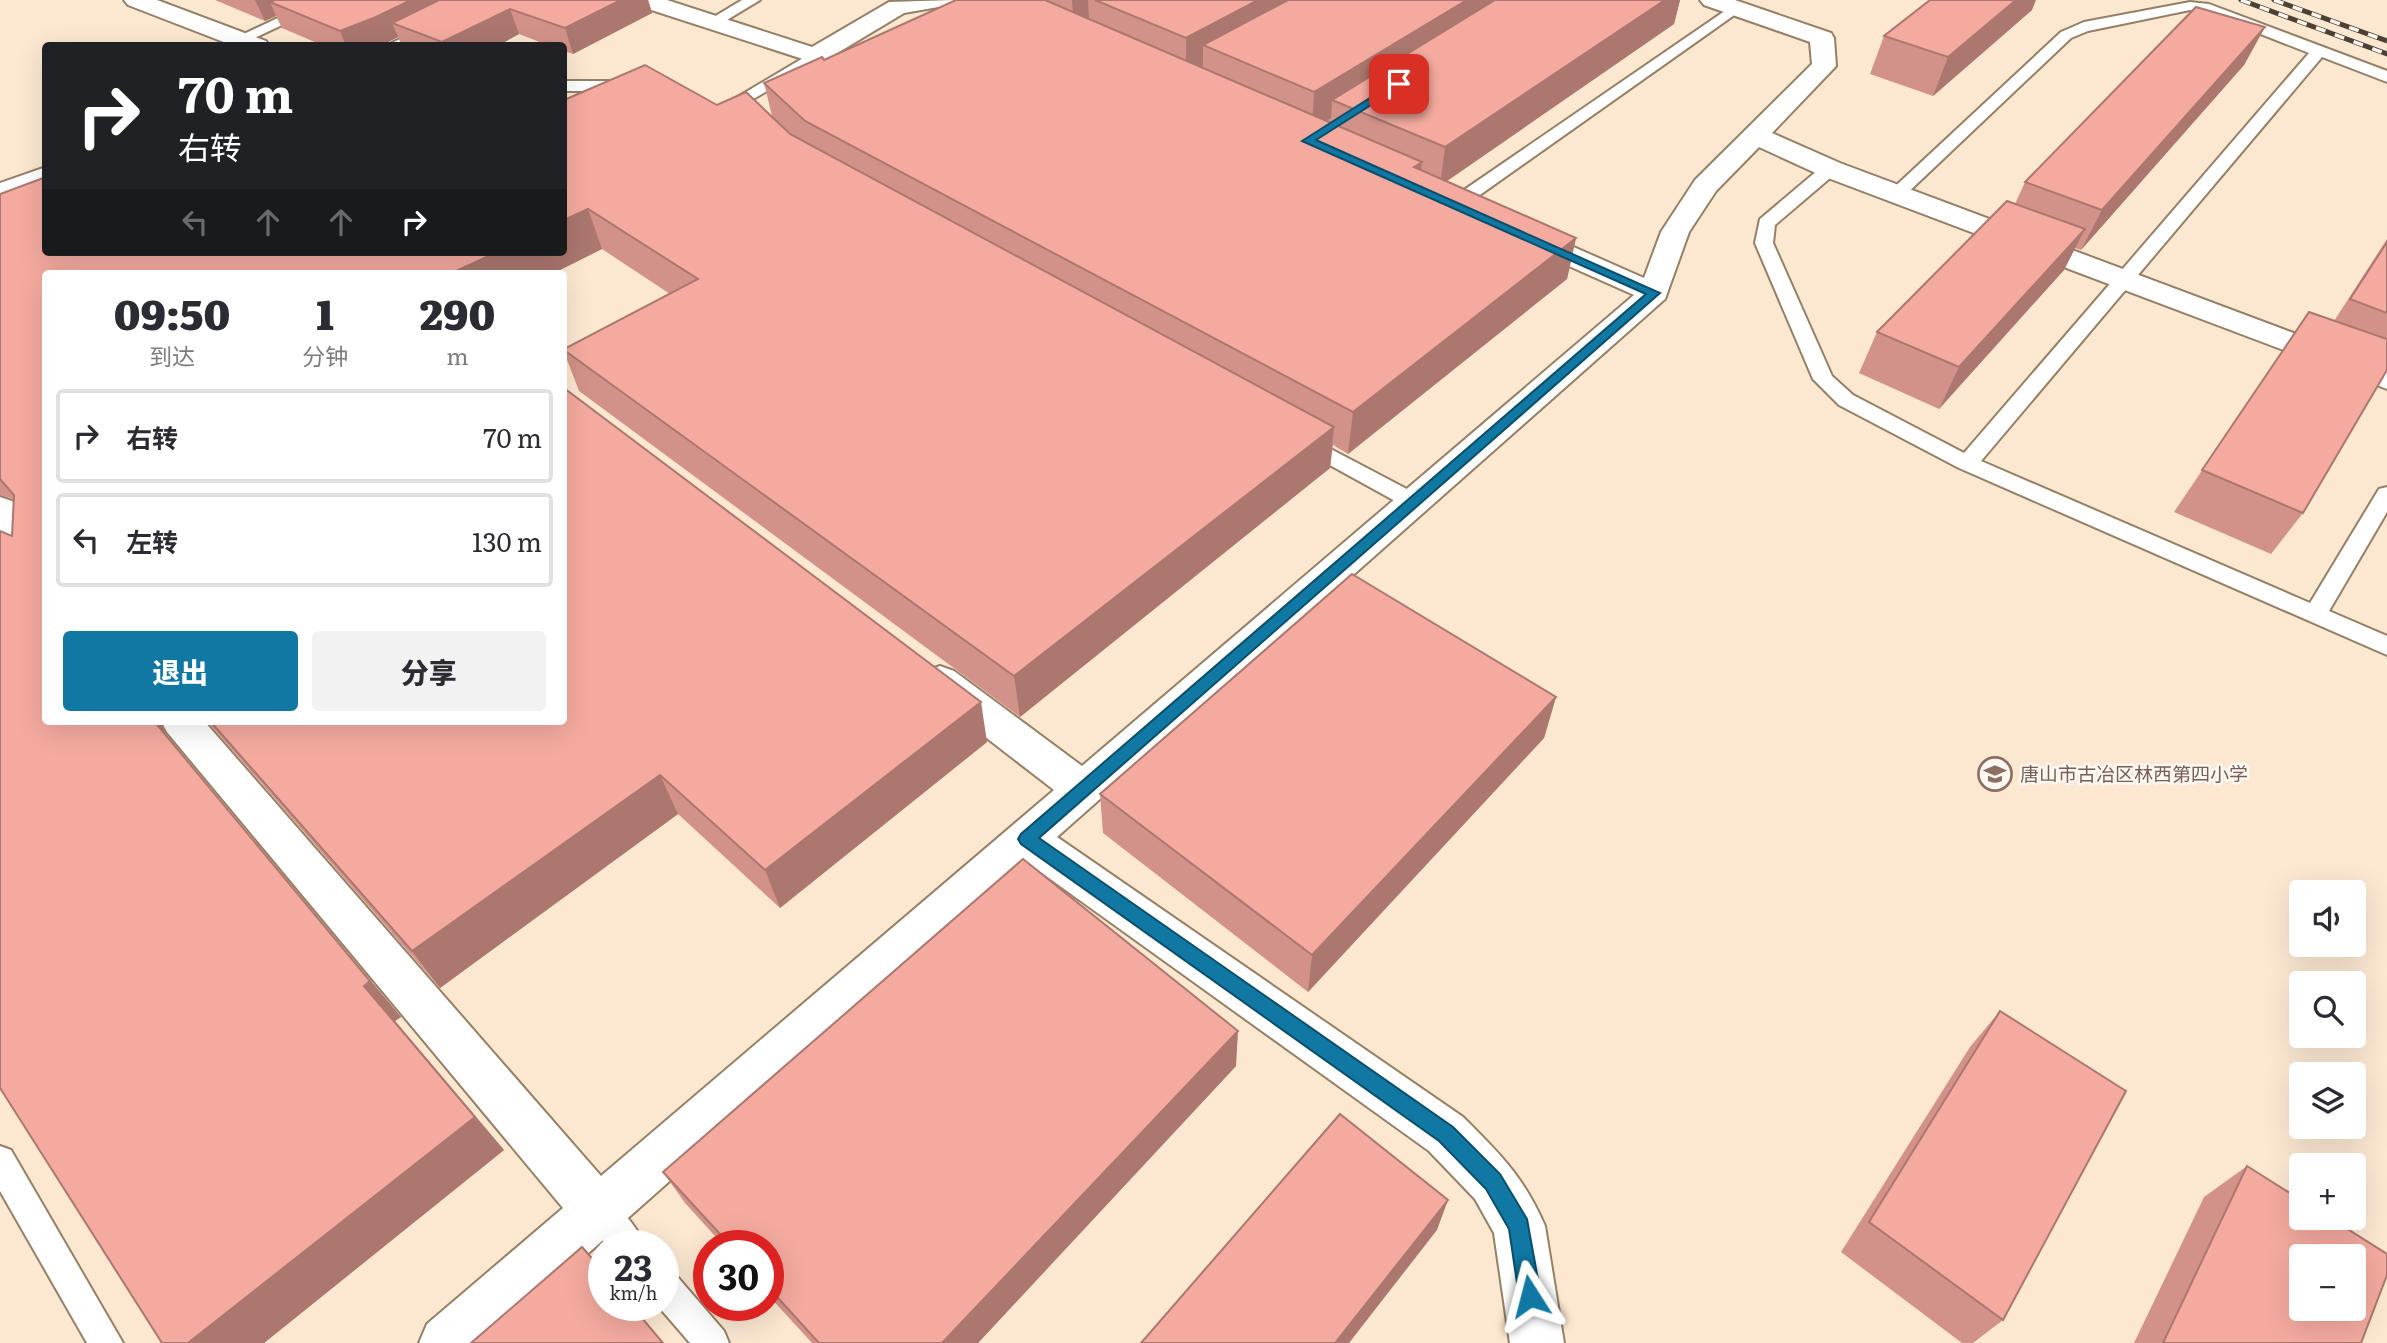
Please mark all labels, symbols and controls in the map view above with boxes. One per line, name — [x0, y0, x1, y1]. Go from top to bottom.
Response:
pin — [1369, 54, 1429, 114]
text: 70 m — [178, 55, 293, 128]
icon: arrive — [1380, 65, 1418, 103]
icon: right — [63, 70, 154, 161]
text: 右转 — [178, 122, 242, 170]
icon: left — [176, 203, 214, 241]
icon: ahead — [249, 203, 287, 241]
icon: ahead — [322, 203, 360, 241]
icon: right — [395, 203, 433, 241]
text: 09:50 — [114, 281, 230, 343]
text: 1 — [316, 281, 334, 343]
text: 290 — [420, 281, 495, 343]
text: 到达 — [149, 338, 195, 372]
text: 分钟 — [302, 338, 348, 372]
text: m — [446, 338, 469, 372]
icon: right — [67, 417, 105, 455]
text: 右转 — [126, 417, 178, 456]
text: 70 m — [483, 417, 542, 456]
icon: left — [67, 521, 105, 559]
text: 左转 — [126, 521, 178, 560]
text: 130 m — [472, 521, 542, 560]
button: 退出 — [63, 631, 298, 711]
button: 分享 — [312, 631, 546, 711]
school or university icon: 唐山市古冶区林西第四小学 — [1976, 755, 2014, 793]
place label: 唐山市古冶区林西第四小学 — [2020, 759, 2248, 787]
map controls — [2289, 880, 2366, 1321]
button: sound — [2289, 880, 2366, 957]
button: search — [2289, 971, 2366, 1048]
button: layers — [2289, 1062, 2366, 1139]
button: + — [2289, 1153, 2366, 1230]
speed limit sign: 30 — [693, 1230, 784, 1321]
text: 23 — [614, 1240, 653, 1292]
button: − — [2289, 1244, 2366, 1321]
position arrow — [1493, 1259, 1567, 1333]
text: km/h — [610, 1279, 657, 1306]

